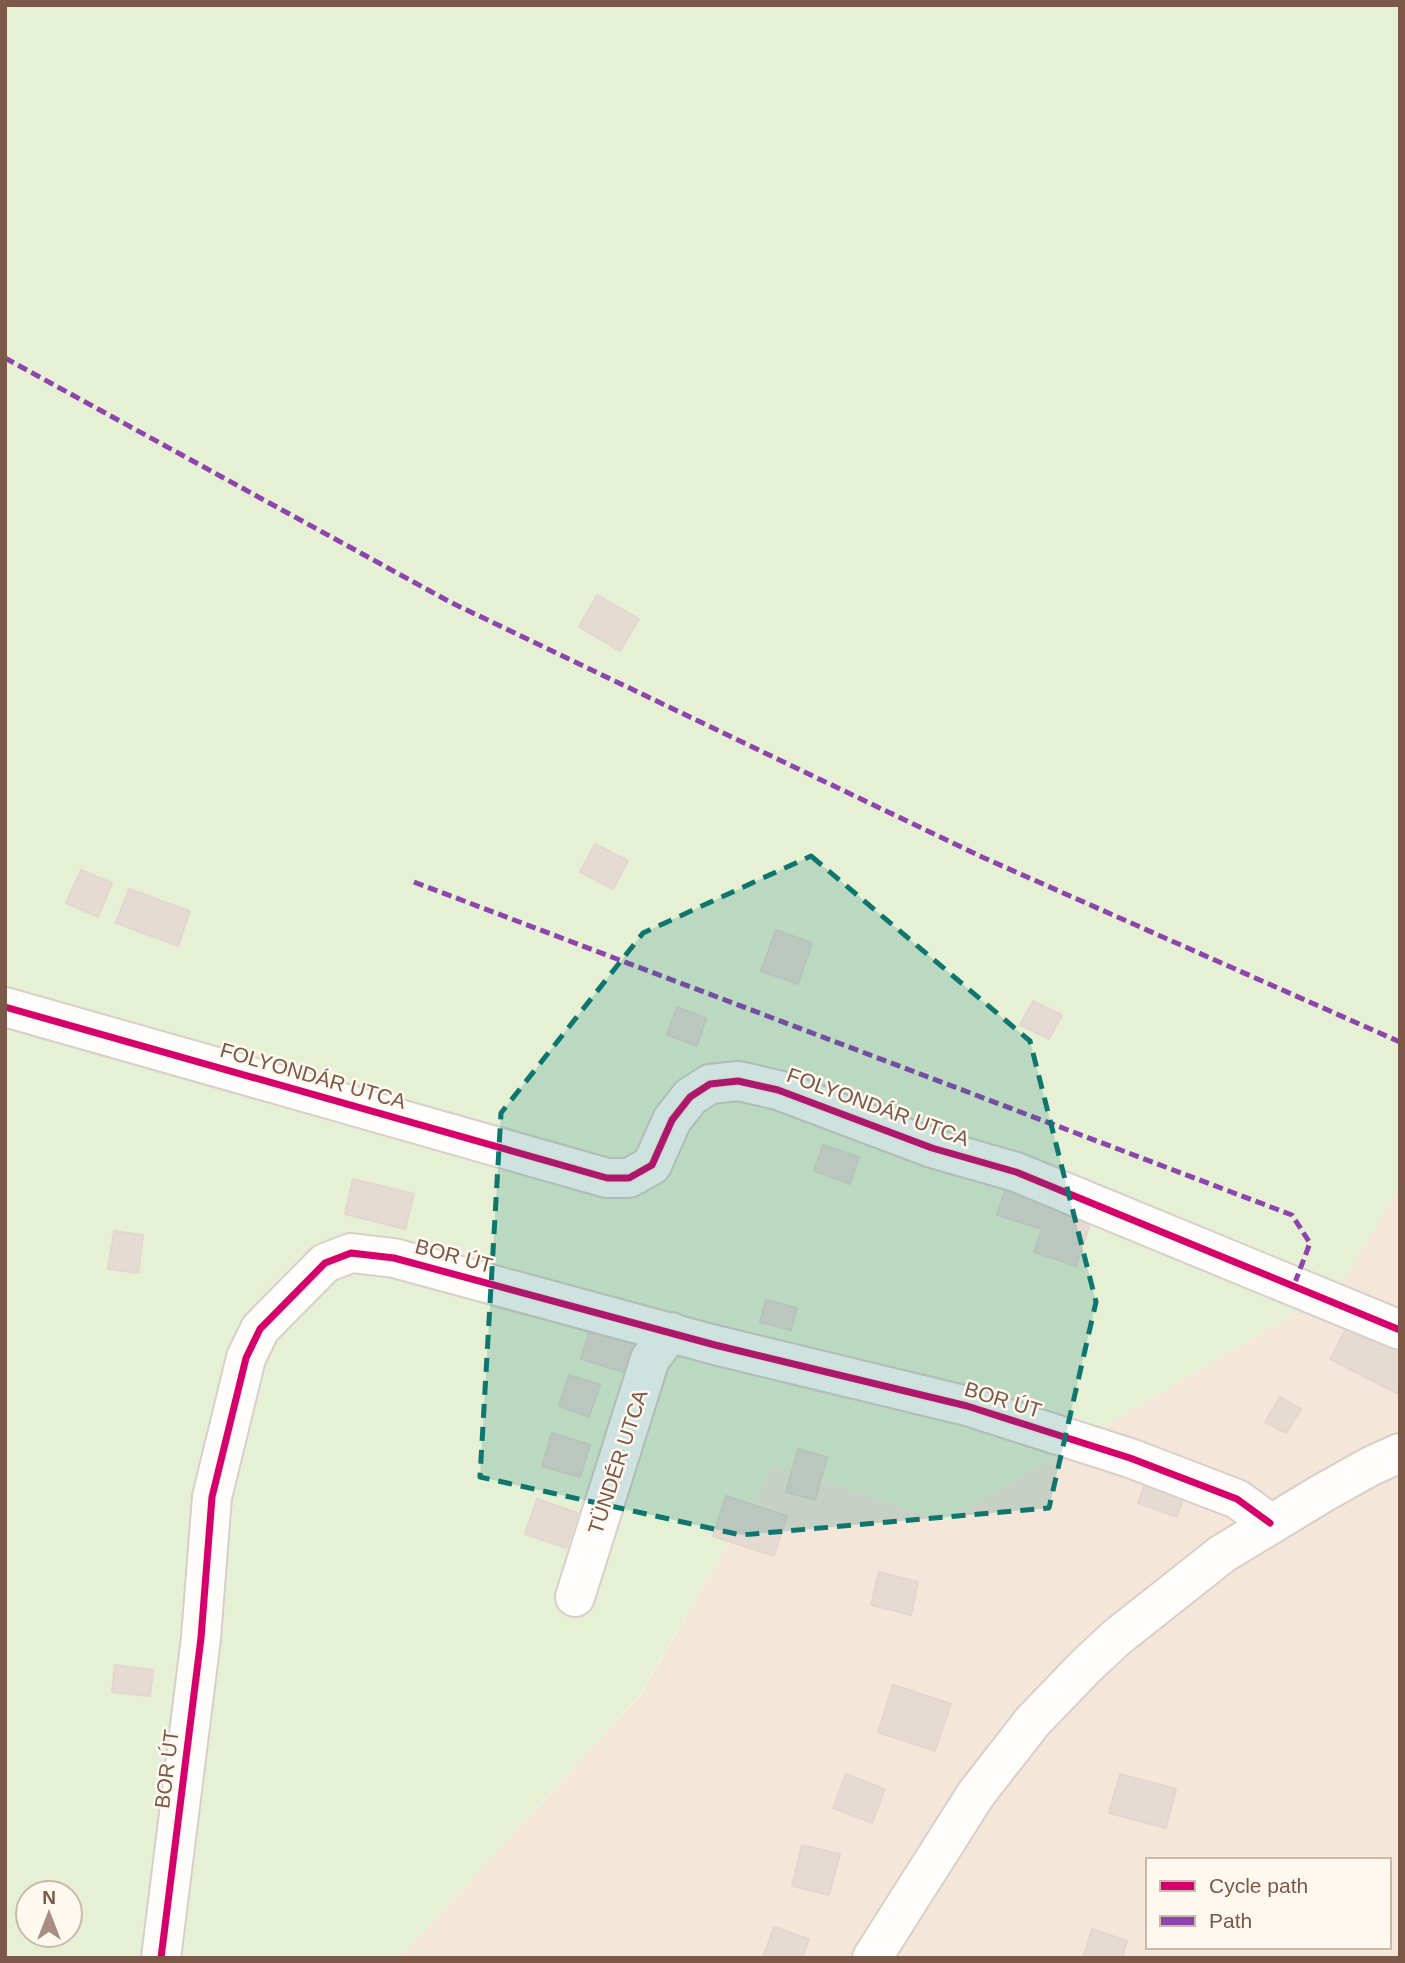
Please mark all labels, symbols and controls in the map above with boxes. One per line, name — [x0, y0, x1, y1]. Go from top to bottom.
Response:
street label: FOLYONDÁR UTCA — [218, 1038, 409, 1113]
street label: FOLYONDÁR UTCA — [784, 1063, 972, 1150]
street label: BOR ÚT — [413, 1234, 496, 1277]
street label: BOR ÚT — [962, 1377, 1045, 1422]
street label: TÜNDÉR UTCA — [583, 1387, 652, 1537]
street label: BOR ÚT — [150, 1728, 183, 1810]
legend — [1146, 1858, 1391, 1949]
text: Cycle path — [1209, 1874, 1308, 1897]
north arrow — [14, 1879, 84, 1949]
text: N — [42, 1887, 56, 1908]
text: Path — [1209, 1909, 1252, 1932]

